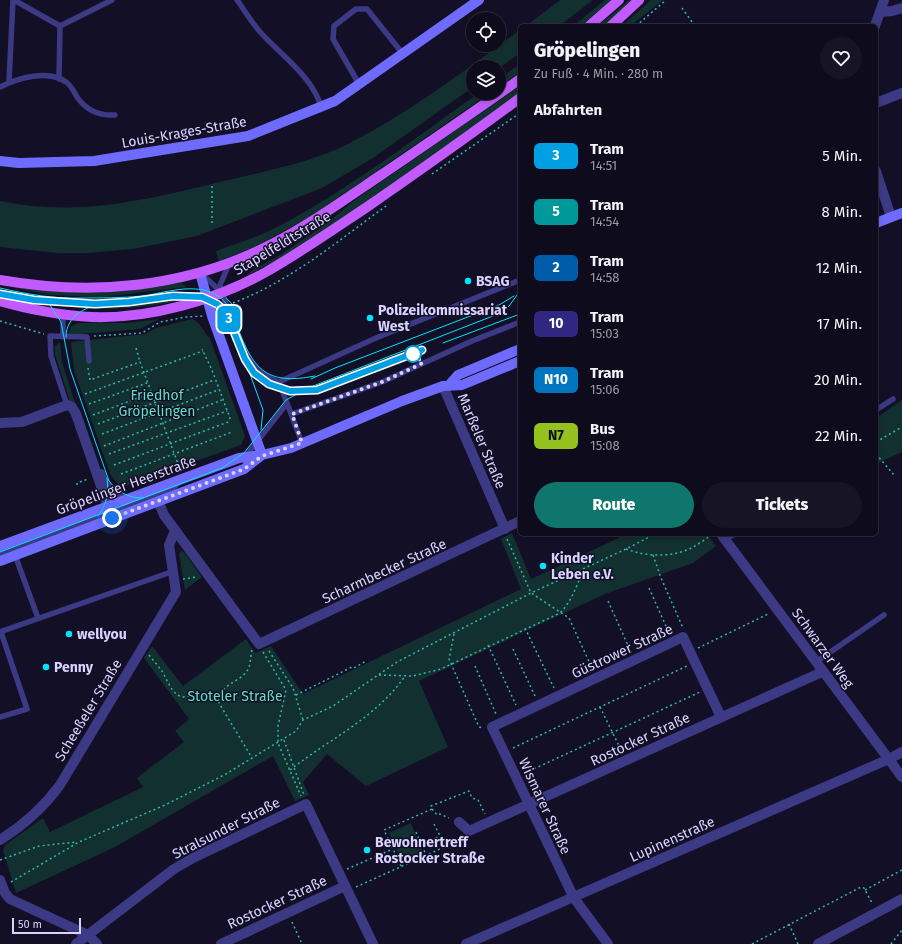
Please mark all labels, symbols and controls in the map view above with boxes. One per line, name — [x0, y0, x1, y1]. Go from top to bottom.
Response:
map controls — [466, 12, 506, 100]
button: locate — [466, 12, 506, 52]
button: heart — [820, 37, 862, 79]
text: Gröpelingen — [534, 39, 640, 62]
button: layers — [466, 60, 506, 100]
text: Zu Fuß · 4 Min. · 280 m — [534, 66, 663, 81]
text: Abfahrten — [534, 101, 602, 119]
street label: Louis-Krages-Straße — [120, 113, 248, 152]
text: Tram — [590, 140, 624, 158]
text: 3 — [552, 147, 560, 164]
text: 5 Min. — [822, 147, 862, 165]
text: 14:51 — [590, 158, 617, 173]
text: Tram — [590, 196, 624, 214]
text: 5 — [552, 203, 560, 220]
text: 8 Min. — [821, 203, 862, 221]
street label: Stapelfeldtstraße — [231, 208, 334, 279]
text: 14:54 — [590, 214, 619, 229]
text: Tram — [590, 252, 624, 270]
text: 2 — [552, 259, 560, 276]
text: 12 Min. — [816, 259, 862, 277]
text: 14:58 — [590, 270, 619, 285]
place label: BSAG — [476, 273, 509, 290]
marker: BSAG — [463, 276, 473, 286]
place label: Polizeikommissariat West — [378, 302, 508, 335]
line badge: 3 — [216, 306, 242, 332]
text: Tram — [590, 308, 624, 326]
text: 3 — [225, 310, 233, 327]
marker: Polizeikommissariat West — [365, 313, 375, 323]
text: 10 — [549, 315, 563, 332]
text: 17 Min. — [817, 315, 862, 333]
text: 15:03 — [590, 326, 619, 341]
unlabelled marker — [404, 345, 422, 363]
text: Tram — [590, 364, 624, 382]
text: N10 — [544, 371, 568, 388]
text: 20 Min. — [814, 371, 862, 389]
text: 15:06 — [590, 382, 619, 397]
park label: Friedhof Gröpelingen — [118, 387, 196, 420]
street label: Marßeler Straße — [454, 391, 509, 491]
text: Bus — [590, 420, 615, 438]
text: N7 — [548, 427, 564, 444]
text: 22 Min. — [815, 427, 862, 445]
text: 15:08 — [590, 438, 620, 453]
street label: Gröpelinger Heerstraße — [54, 452, 199, 519]
button: Route — [534, 482, 694, 528]
button: Tickets — [702, 482, 862, 528]
your location — [102, 508, 122, 528]
street label: Scharmbecker Straße — [319, 535, 449, 608]
place label: Kinder Leben e.V. — [551, 550, 614, 583]
marker: Kinder Leben e.V. — [538, 561, 548, 571]
street label: Schwarzer Weg — [788, 605, 858, 692]
street label: Güstrower Straße — [569, 621, 676, 682]
place label: wellyou — [77, 626, 127, 643]
marker: wellyou — [64, 629, 74, 639]
street label: Scheeßeler Straße — [51, 656, 125, 764]
place label: Penny — [54, 659, 94, 676]
marker: Penny — [41, 662, 51, 672]
park label: Stoteler Straße — [187, 688, 283, 705]
street label: Rostocker Straße — [588, 709, 693, 770]
street label: Wismarer Straße — [515, 755, 574, 857]
street label: Stralsunder Straße — [170, 794, 283, 863]
street label: Lupinenstraße — [627, 813, 717, 866]
place label: Bewohnertreff Rostocker Straße — [375, 834, 485, 867]
marker: Bewohnertreff Rostocker Straße — [362, 845, 372, 855]
street label: Rostocker Straße — [225, 872, 330, 933]
scale bar — [12, 916, 81, 935]
text: 50 m — [18, 918, 42, 931]

